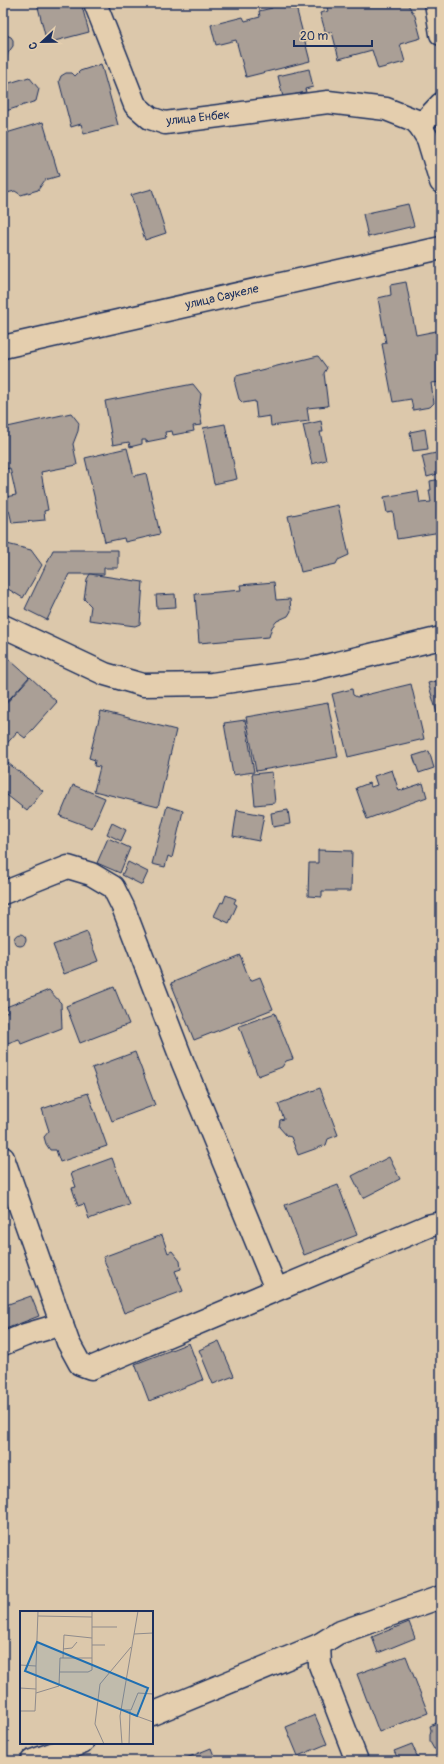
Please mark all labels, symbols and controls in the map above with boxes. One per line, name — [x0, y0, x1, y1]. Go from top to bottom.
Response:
north arrow — [22, 22, 62, 62]
scale bar — [294, 22, 372, 48]
text: 20 m — [300, 29, 329, 44]
text: С — [26, 40, 40, 51]
street label: улица Енбек — [165, 107, 230, 129]
street label: улица Саукеле — [183, 281, 260, 313]
inset map — [20, 1611, 153, 1744]

